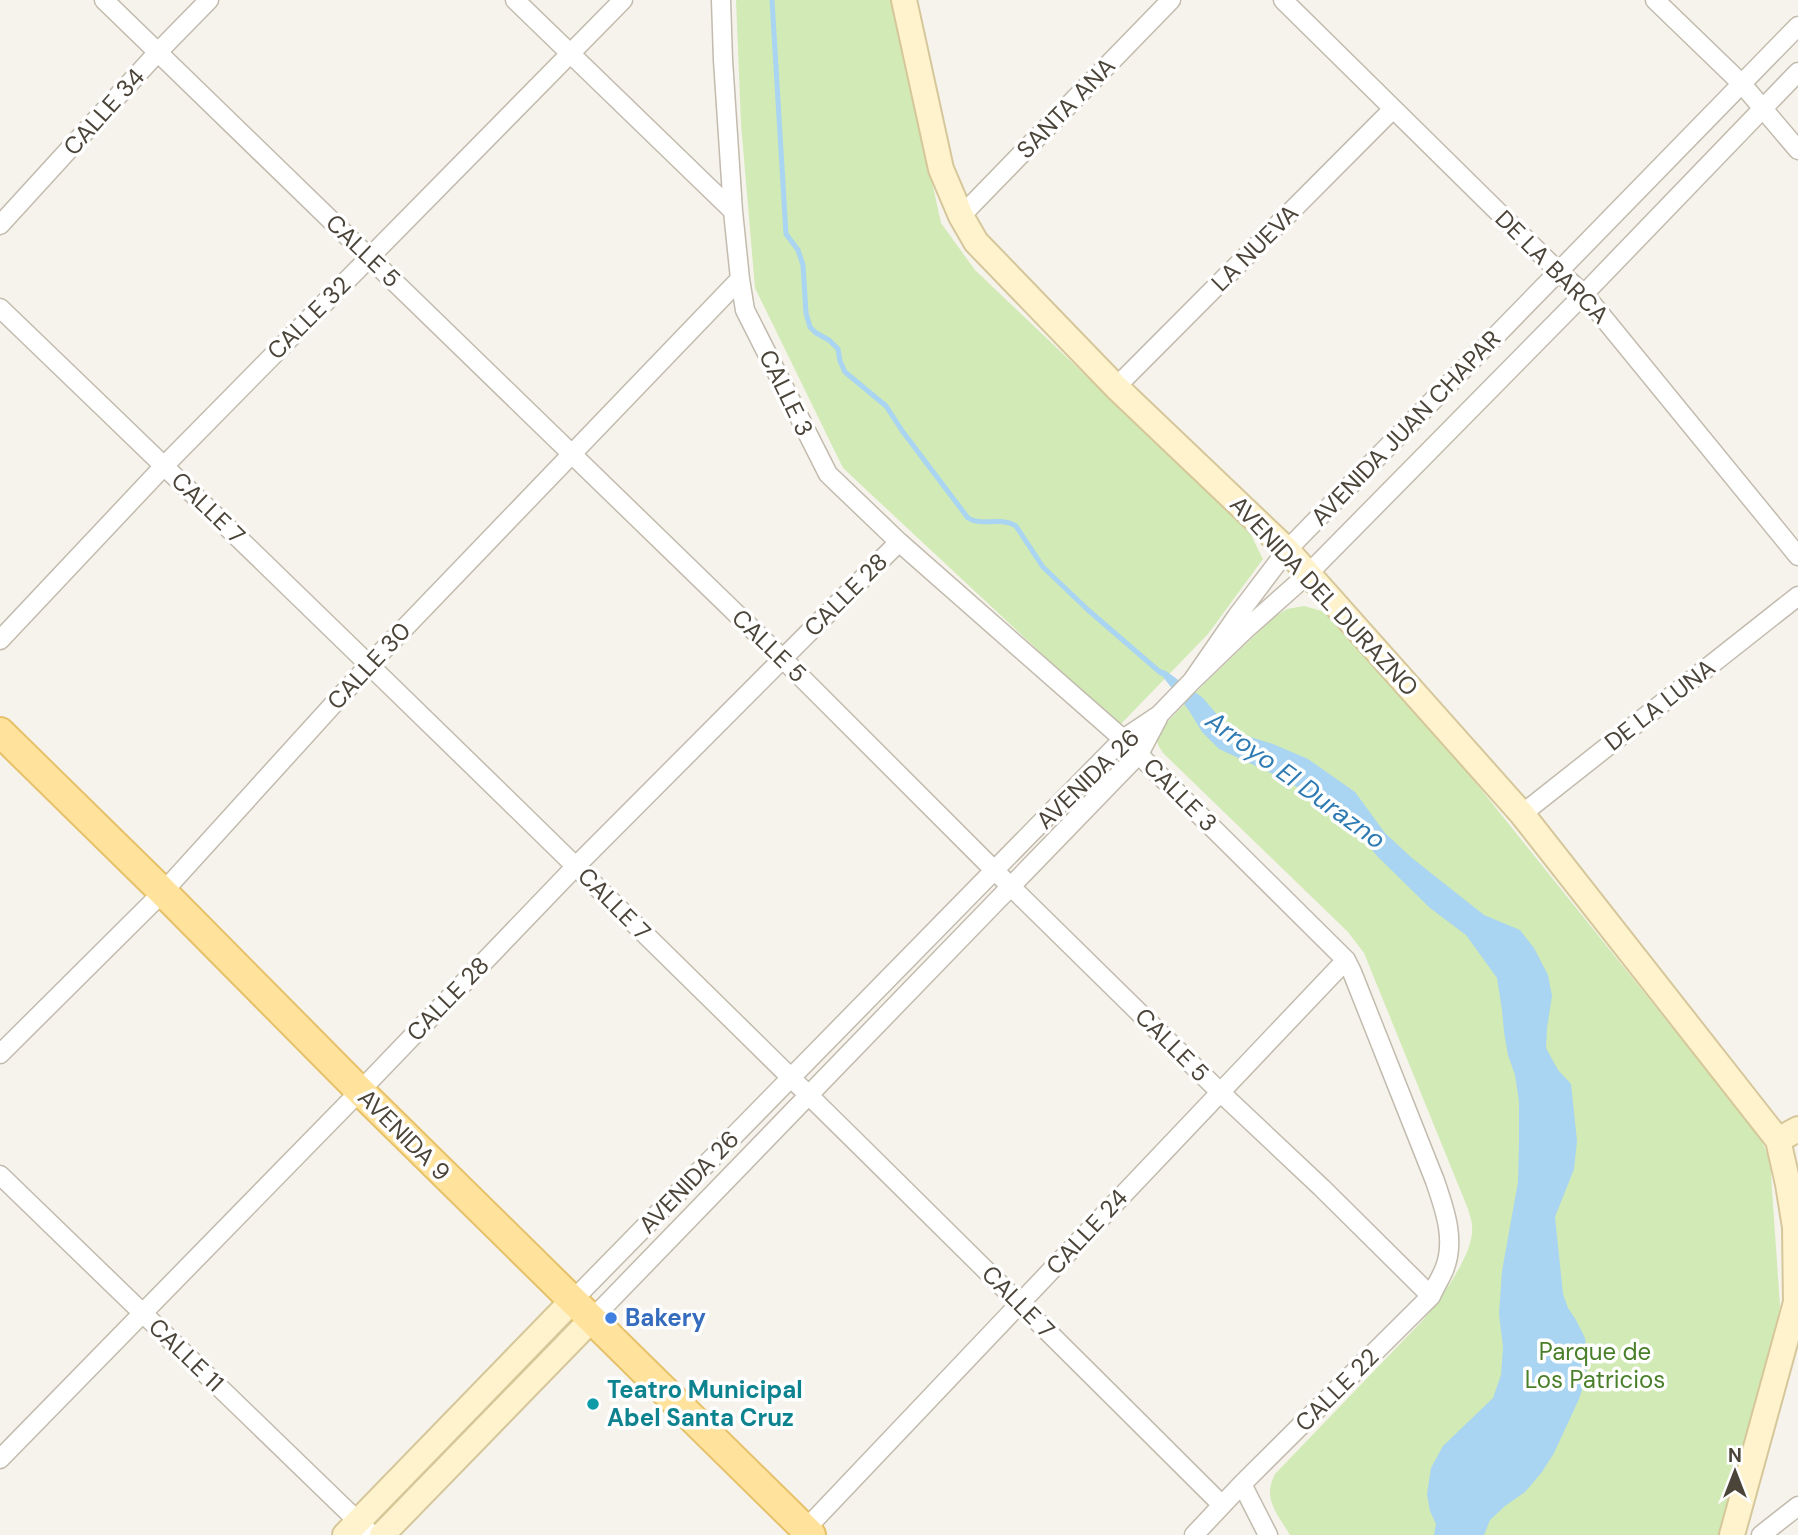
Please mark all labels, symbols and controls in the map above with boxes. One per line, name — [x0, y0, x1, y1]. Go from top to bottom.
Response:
street label: SANTA ANA — [1010, 51, 1122, 165]
street label: CALLE 34 — [56, 62, 151, 162]
street label: LA NUEVA — [1205, 198, 1305, 298]
street label: DE LA BARCA — [1489, 203, 1616, 330]
street label: CALLE 5 — [319, 207, 407, 294]
street label: CALLE 32 — [260, 269, 357, 366]
street label: AVENIDA JUAN CHAPAR — [1304, 323, 1507, 532]
street label: CALLE 3 — [752, 345, 821, 441]
street label: CALLE 7 — [165, 465, 252, 550]
street label: AVENIDA DEL DURAZNO — [1223, 489, 1425, 702]
street label: CALLE 28 — [797, 546, 894, 643]
street label: CALLE 5 — [725, 602, 813, 689]
street label: CALLE 30 — [320, 615, 417, 716]
street label: DE LA LUNA — [1598, 652, 1721, 757]
water label: Arroyo El Durazno — [1199, 703, 1393, 857]
street label: AVENIDA 26 — [1029, 722, 1146, 836]
street label: CALLE 3 — [1137, 751, 1224, 838]
street label: CALLE 7 — [571, 861, 657, 947]
street label: CALLE 28 — [400, 950, 496, 1048]
street label: CALLE 5 — [1129, 1001, 1216, 1088]
street label: AVENIDA 9 — [352, 1082, 457, 1187]
street label: AVENIDA 26 — [632, 1123, 746, 1240]
street label: CALLE 24 — [1039, 1182, 1134, 1281]
street label: CALLE 7 — [975, 1259, 1061, 1345]
place label: Bakery — [625, 1302, 707, 1333]
marker: Bakery — [603, 1310, 619, 1326]
street label: CALLE 11 — [142, 1311, 231, 1398]
park label: Parque de Los Patricios — [1525, 1336, 1665, 1395]
street label: CALLE 22 — [1288, 1341, 1385, 1438]
place label: Teatro Municipal Abel Santa Cruz — [607, 1374, 803, 1433]
marker: Teatro Municipal Abel Santa Cruz — [585, 1396, 601, 1412]
north arrow — [1700, 1437, 1770, 1507]
text: N — [1728, 1443, 1742, 1468]

